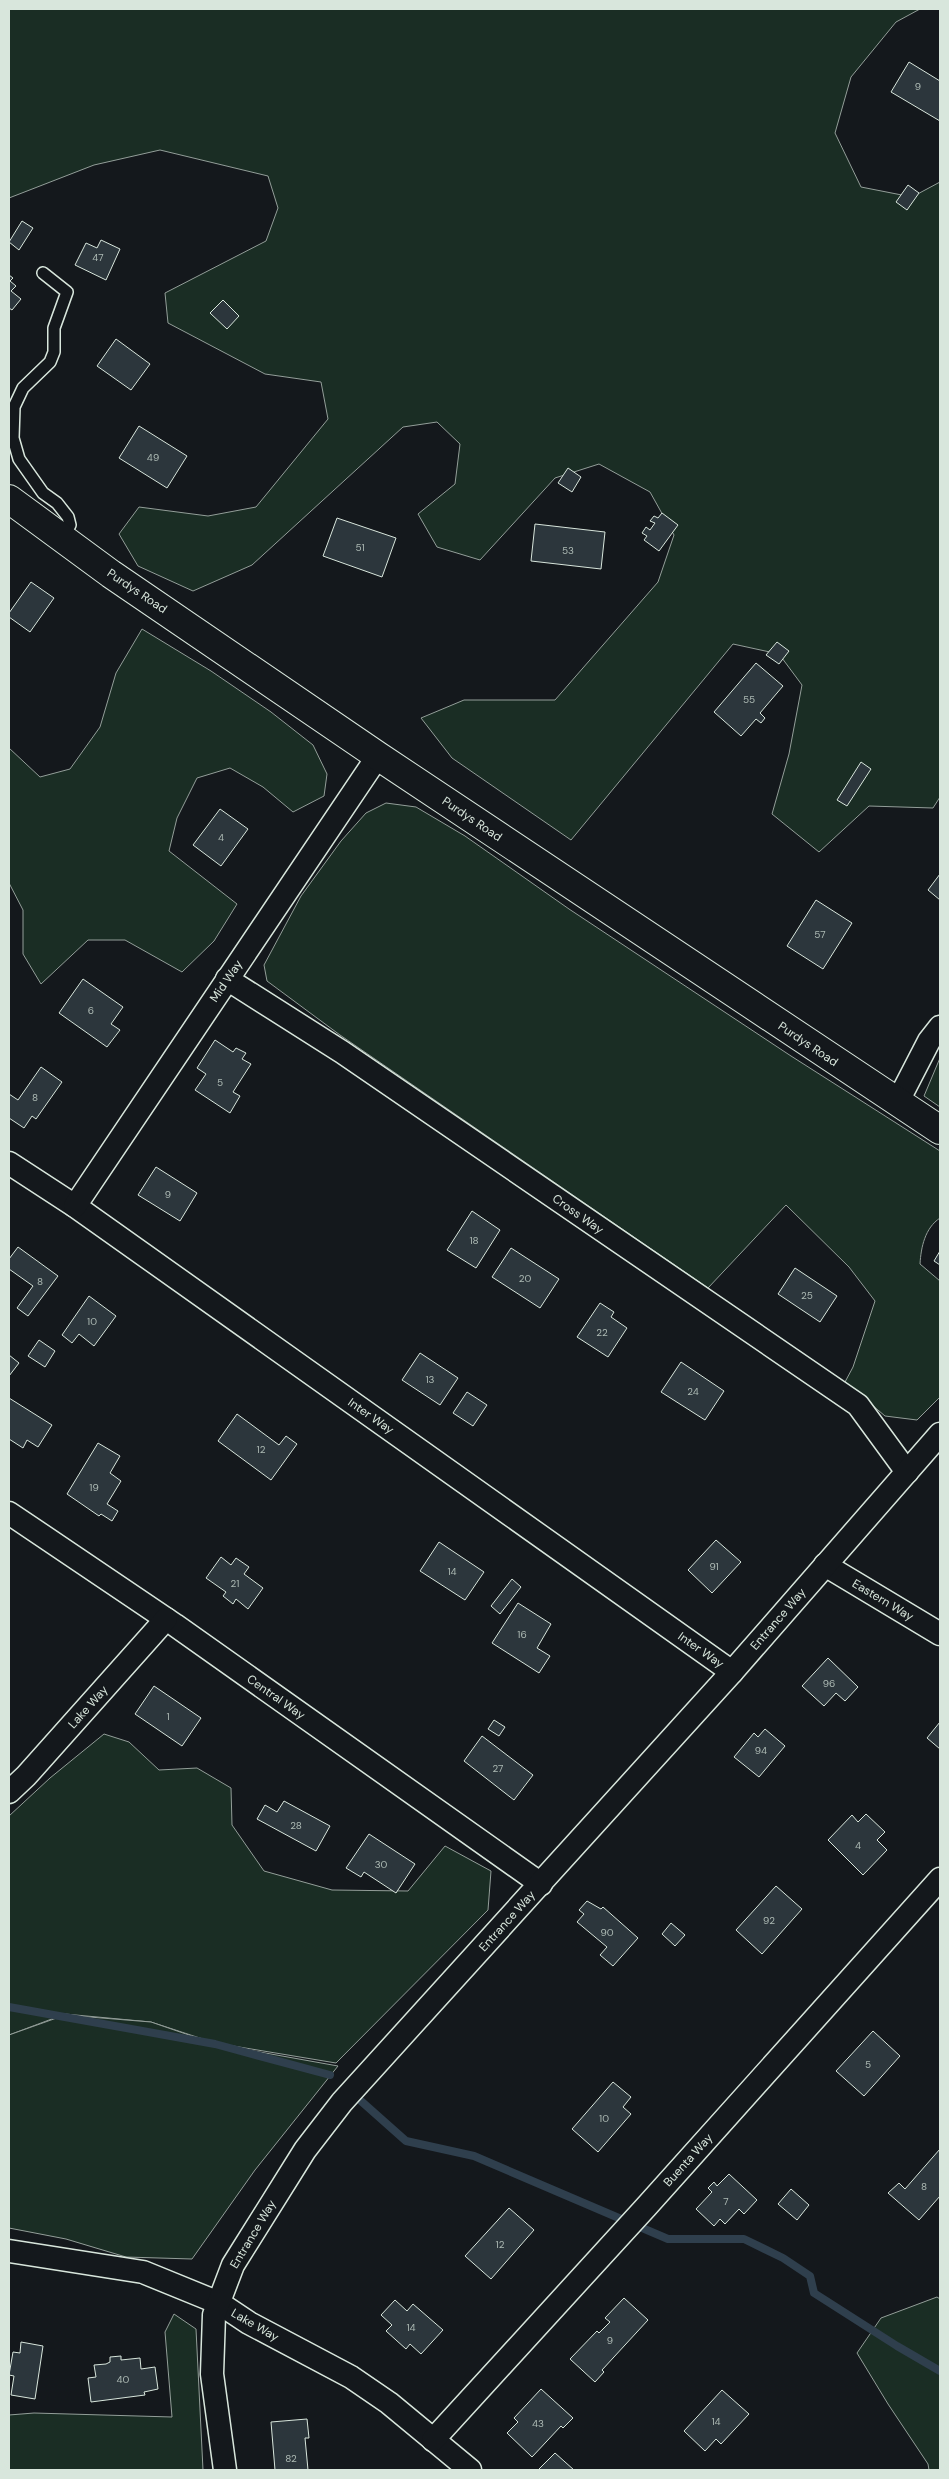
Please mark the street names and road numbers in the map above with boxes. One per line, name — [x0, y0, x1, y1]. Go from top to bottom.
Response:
street label: Purdys Road — [104, 565, 170, 617]
street label: Purdys Road — [439, 793, 505, 845]
street label: Mid Way — [206, 956, 246, 1005]
street label: Purdys Road — [775, 1018, 841, 1070]
street label: Cross Way — [549, 1190, 607, 1238]
street label: Inter Way — [345, 1394, 397, 1438]
street label: Eastern Way — [849, 1575, 917, 1625]
street label: Entrance Way — [747, 1584, 810, 1653]
street label: Inter Way — [675, 1628, 727, 1672]
street label: Central Way — [244, 1671, 309, 1723]
street label: Lake Way — [64, 1682, 112, 1732]
street label: Entrance Way — [475, 1887, 539, 1955]
street label: Buenta Way — [660, 2130, 716, 2190]
street label: Entrance Way — [226, 2197, 280, 2271]
street label: Lake Way — [228, 2305, 282, 2345]

